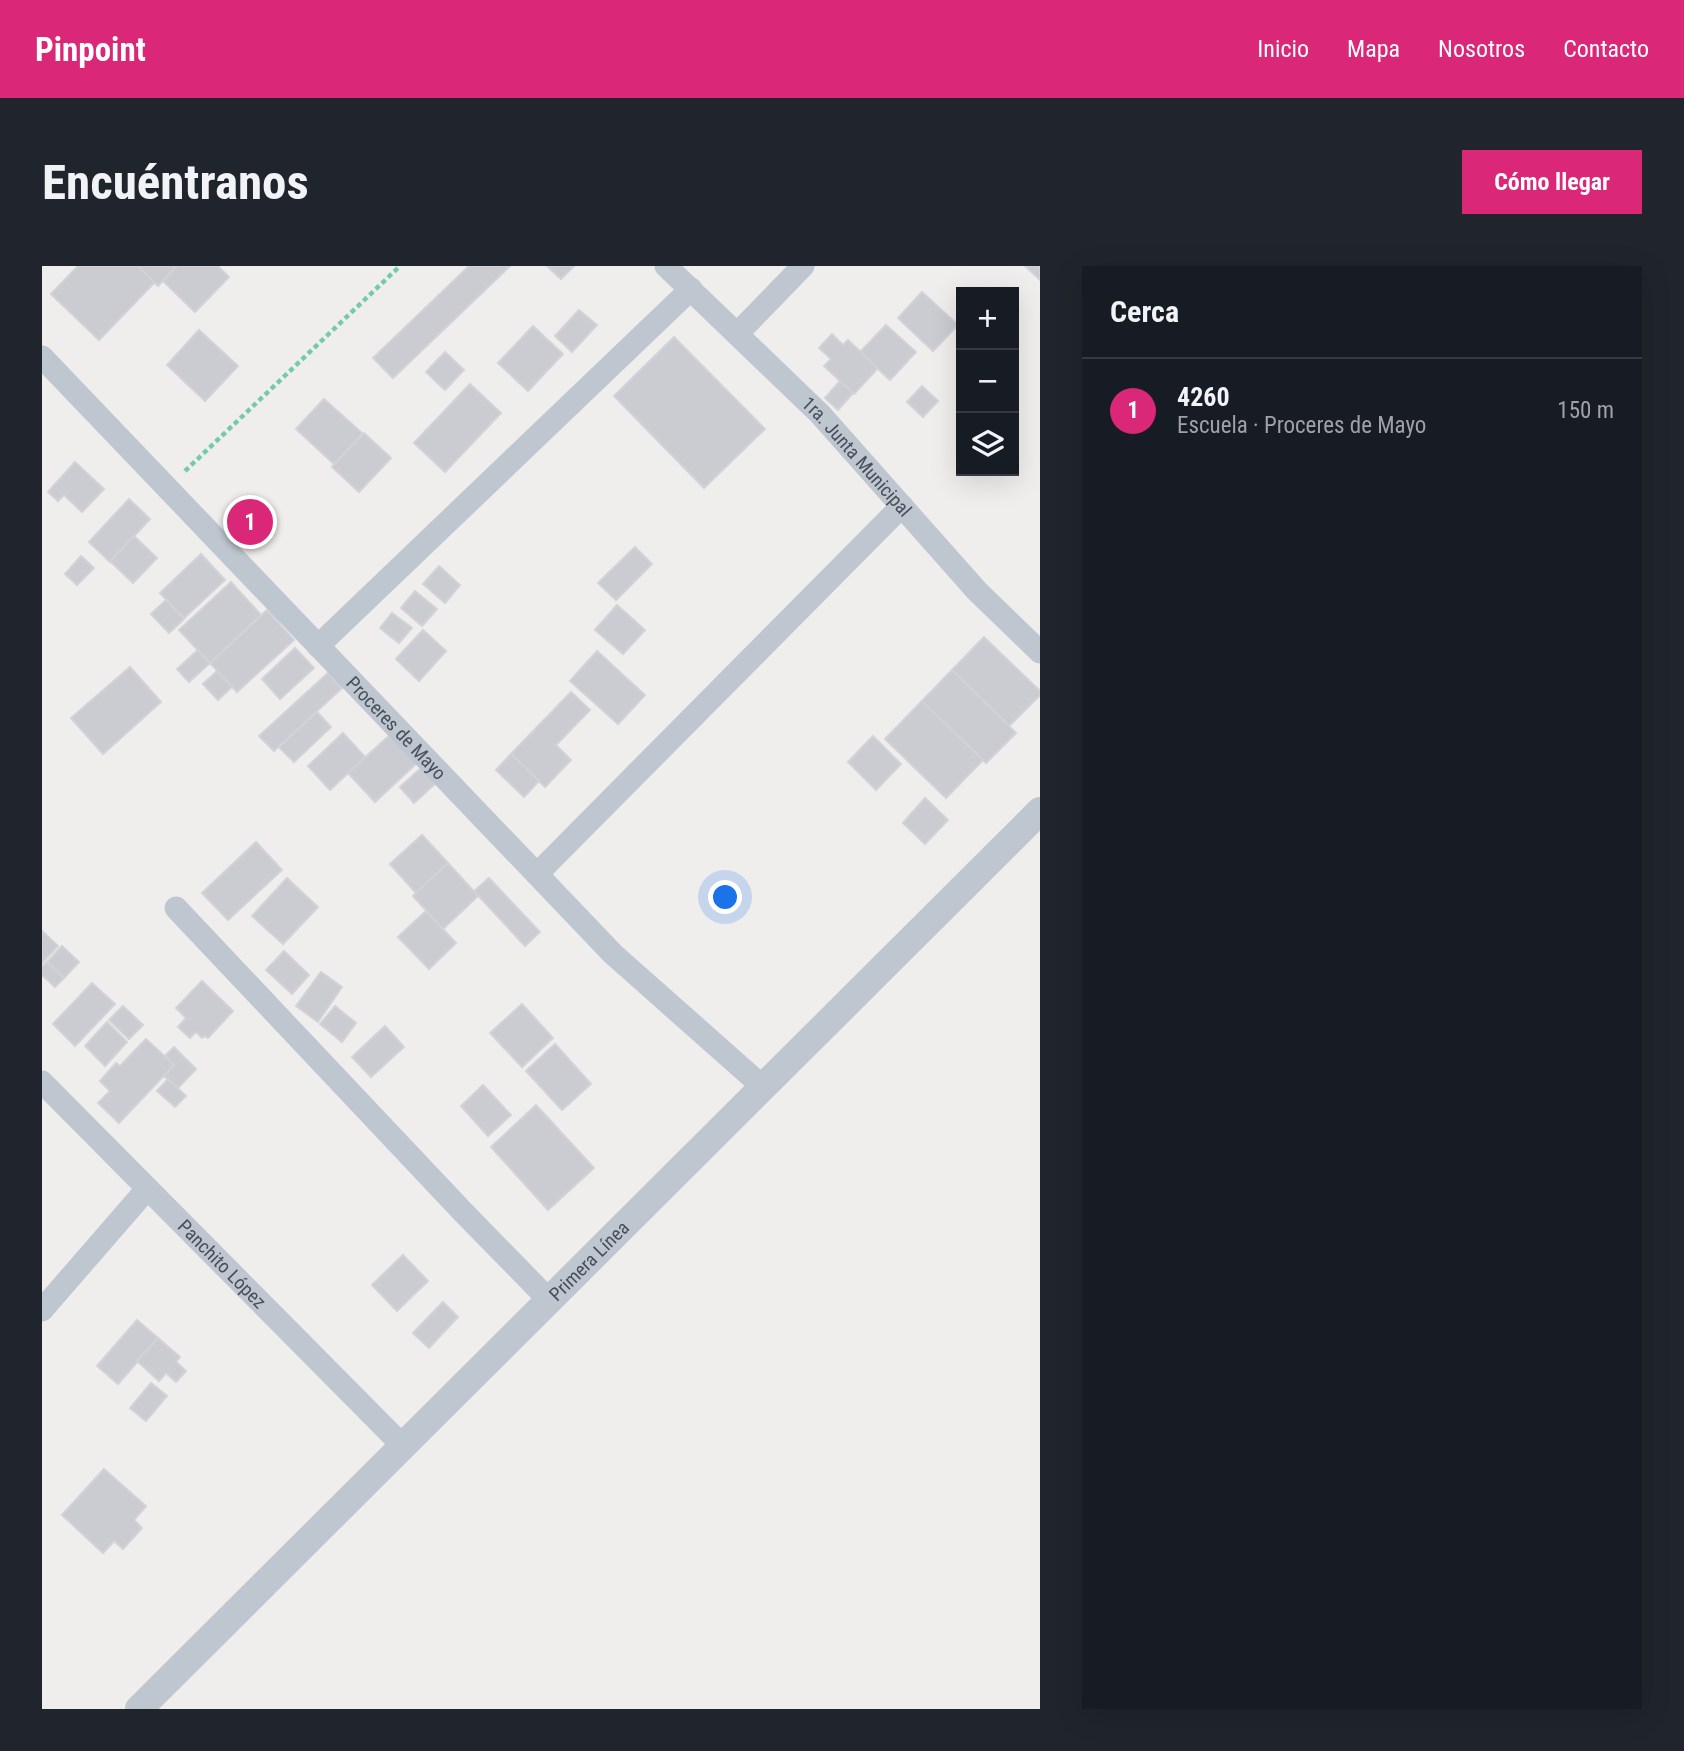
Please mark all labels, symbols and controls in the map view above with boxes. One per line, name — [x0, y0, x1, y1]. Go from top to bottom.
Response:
text: Pinpoint — [35, 30, 146, 69]
text: Inicio — [1257, 35, 1309, 63]
text: Mapa — [1347, 35, 1400, 63]
text: Nosotros — [1438, 35, 1525, 63]
text: Contacto — [1563, 35, 1649, 63]
button: Cómo llegar — [1462, 150, 1642, 214]
text: Encuéntranos — [42, 154, 309, 211]
map controls — [956, 287, 1019, 476]
button: + — [956, 287, 1019, 350]
text: Cerca — [1110, 294, 1179, 329]
button: − — [956, 350, 1019, 413]
text: 4260 — [1177, 382, 1230, 412]
street label: 1ra. Junta Municipal — [797, 392, 916, 521]
text: 1 — [1127, 397, 1139, 424]
text: 150 m — [1557, 397, 1614, 424]
text: Escuela · Proceres de Mayo — [1177, 412, 1426, 439]
button: layers — [956, 413, 1019, 476]
pin: 1 — [227, 496, 273, 548]
street label: Proceres de Mayo — [341, 672, 451, 785]
your location — [708, 880, 742, 914]
street label: Panchito López — [173, 1215, 271, 1313]
street label: Primera Línea — [544, 1216, 634, 1306]

